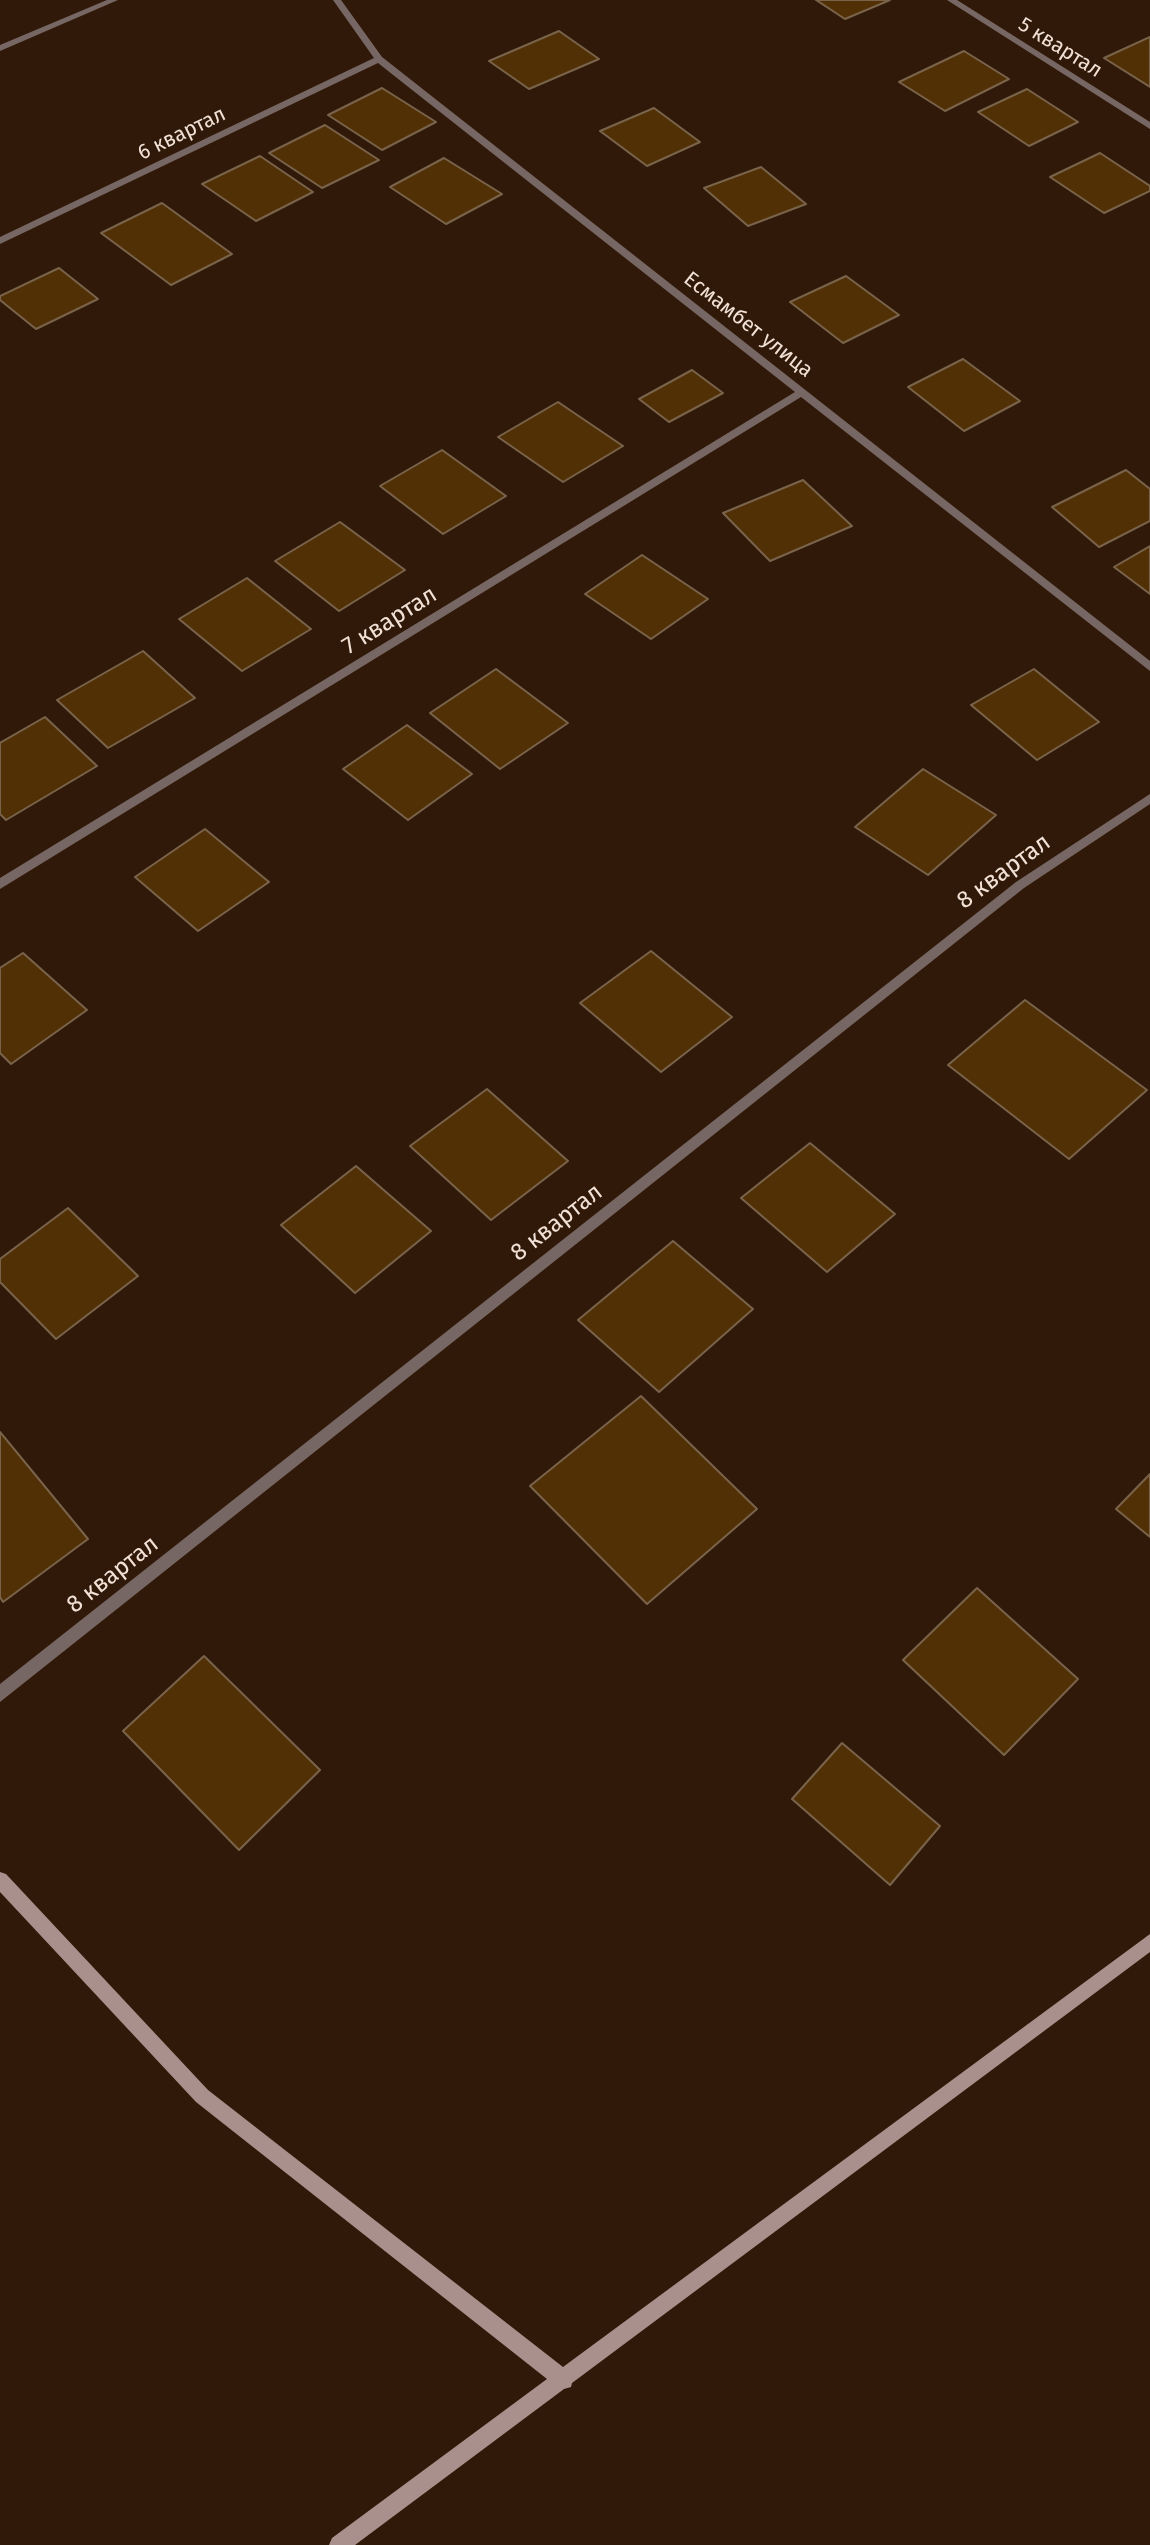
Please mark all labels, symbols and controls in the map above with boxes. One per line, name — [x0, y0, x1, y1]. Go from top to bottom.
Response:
street label: 5 квартал — [1013, 12, 1107, 84]
street label: 6 квартал — [134, 102, 230, 166]
street label: Есмамбет улица — [678, 267, 818, 383]
street label: 7 квартал — [337, 581, 443, 661]
street label: 8 квартал — [952, 828, 1056, 916]
street label: 8 квартал — [505, 1178, 609, 1268]
street label: 8 квартал — [61, 1530, 165, 1620]

